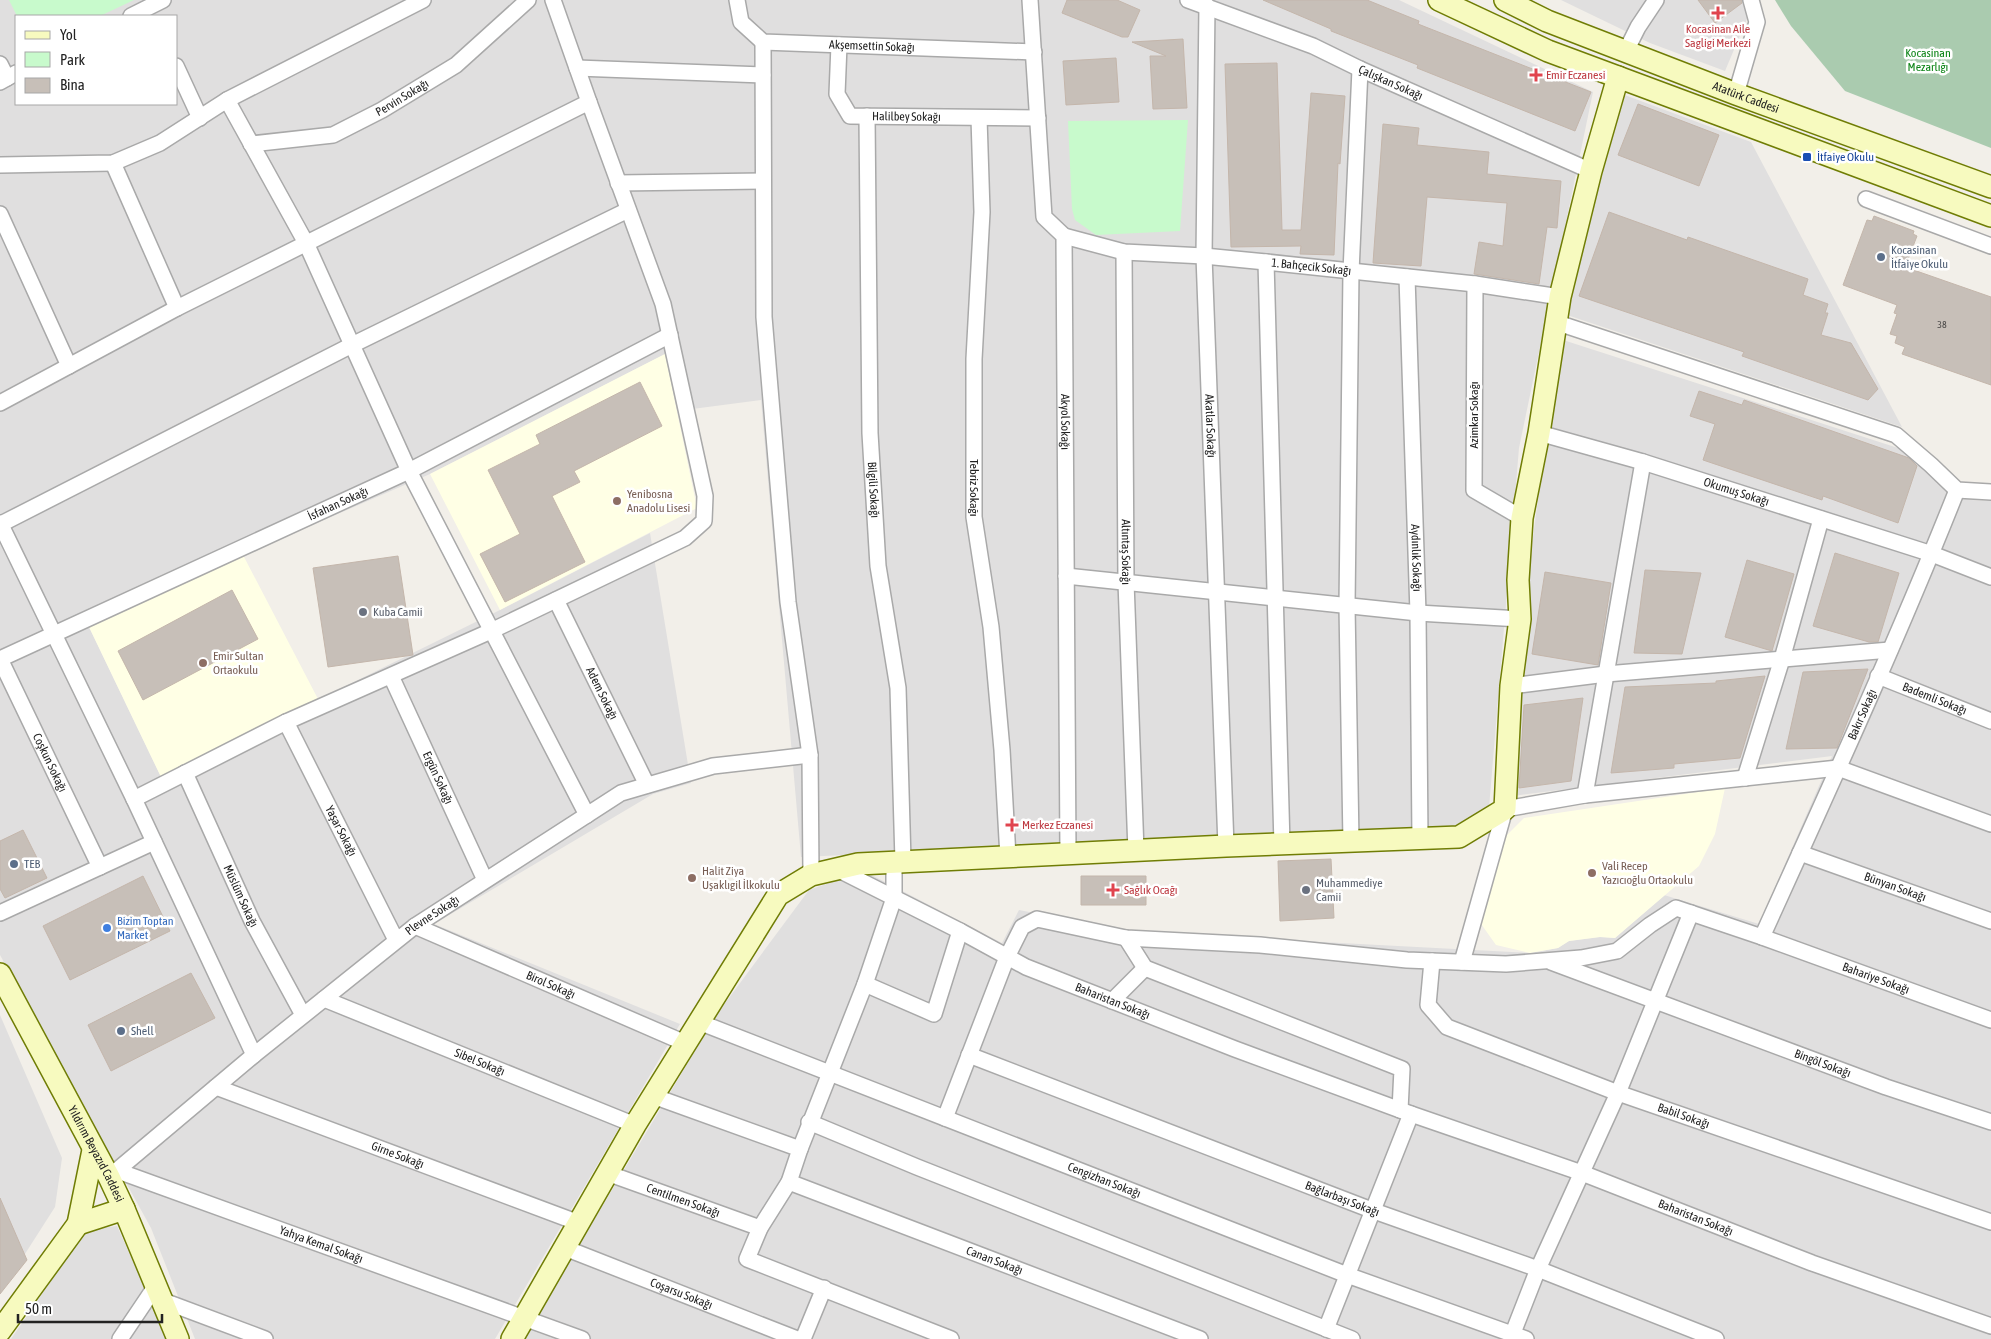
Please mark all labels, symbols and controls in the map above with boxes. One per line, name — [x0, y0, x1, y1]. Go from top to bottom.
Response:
marker: Kocasinan Aile Sagligi Merkezi — [1711, 6, 1725, 20]
legend — [15, 15, 178, 105]
place label: Kocasinan Aile Sagligi Merkezi — [1685, 22, 1751, 50]
text: Yol — [60, 26, 77, 43]
street label: Akşemsettin Sokağı — [829, 37, 915, 55]
park label: Kocasinan Mezarlığı — [1905, 46, 1951, 74]
text: Park — [60, 51, 85, 68]
street label: Çalışkan Sokağı — [1356, 62, 1425, 103]
place label: Emir Eczanesi — [1546, 68, 1605, 82]
marker: Emir Eczanesi — [1530, 69, 1542, 81]
text: Bina — [60, 76, 85, 93]
street label: Pervin Sokağı — [373, 76, 431, 119]
street label: Atatürk Caddesi — [1711, 79, 1781, 116]
street label: Halilbey Sokağı — [872, 109, 941, 124]
place label: İtfaiye Okulu — [1817, 150, 1874, 164]
marker: İtfaiye Okulu — [1801, 151, 1813, 163]
place label: Kocasinan İtfaiye Okulu — [1891, 243, 1948, 271]
marker: Kocasinan İtfaiye Okulu — [1875, 251, 1887, 263]
street label: 1. Bahçecik Sokağı — [1271, 256, 1352, 278]
house number: 38 — [1937, 319, 1947, 330]
street label: Azimkar Sokağı — [1467, 381, 1481, 449]
street label: Akyol Sokağı — [1058, 394, 1072, 450]
street label: Akatlar Sokağı — [1202, 394, 1219, 458]
street label: Tebriz Sokağı — [967, 459, 981, 516]
street label: Bilgili Sokağı — [865, 461, 882, 519]
street label: Okumuş Sokağı — [1702, 475, 1771, 509]
street label: İsfahan Sokağı — [306, 484, 370, 523]
place label: Yenibosna Anadolu Lisesi — [627, 487, 690, 515]
marker: Yenibosna Anadolu Lisesi — [611, 495, 623, 507]
street label: Altıntaş Sokağı — [1119, 519, 1133, 585]
street label: Aydınlık Sokağı — [1408, 524, 1424, 592]
place label: Kuba Camii — [373, 605, 423, 619]
marker: Kuba Camii — [357, 606, 369, 618]
place label: Emir Sultan Ortaokulu — [213, 649, 264, 677]
marker: Emir Sultan Ortaokulu — [197, 657, 209, 669]
street label: Adem Sokağı — [583, 665, 621, 722]
street label: Bademli Sokağı — [1900, 679, 1969, 718]
street label: Bakır Sokağı — [1845, 687, 1879, 742]
street label: Coşkun Sokağı — [30, 731, 70, 794]
street label: Ergün Sokağı — [420, 749, 456, 806]
street label: Yaşar Sokağı — [322, 803, 360, 859]
place label: Merkez Eczanesi — [1022, 818, 1093, 832]
marker: Merkez Eczanesi — [1006, 819, 1018, 831]
place label: TEB — [24, 857, 40, 871]
marker: TEB — [8, 858, 20, 870]
place label: Vali Recep Yazıcıoğlu Ortaokulu — [1602, 859, 1693, 887]
street label: Müslüm Sokağı — [221, 863, 261, 930]
place label: Halit Ziya Uşaklıgil İlkokulu — [702, 864, 780, 892]
marker: Vali Recep Yazıcıoğlu Ortaokulu — [1586, 867, 1598, 879]
street label: Bünyan Sokağı — [1862, 869, 1928, 904]
marker: Halit Ziya Uşaklıgil İlkokulu — [686, 872, 698, 884]
place label: Muhammediye Camii — [1316, 876, 1383, 904]
marker: Sağlık Ocağı — [1106, 883, 1120, 897]
place label: Sağlık Ocağı — [1124, 883, 1178, 897]
marker: Muhammediye Camii — [1300, 884, 1312, 896]
street label: Plevne Sokağı — [402, 892, 462, 938]
place label: Bizim Toptan Market — [117, 914, 174, 942]
marker: Bizim Toptan Market — [101, 922, 113, 934]
street label: Bahariye Sokağı — [1840, 960, 1911, 997]
street label: Birol Sokağı — [524, 968, 577, 1002]
street label: Baharistan Sokağı — [1073, 980, 1152, 1022]
place label: Shell — [131, 1024, 154, 1038]
marker: Shell — [115, 1025, 127, 1037]
street label: Sibel Sokağı — [452, 1046, 507, 1079]
street label: Bingöl Sokağı — [1793, 1046, 1853, 1080]
street label: Babil Sokağı — [1656, 1100, 1711, 1131]
street label: Yıldırım Beyazıd Caddesi — [65, 1103, 127, 1204]
street label: Girne Sokağı — [369, 1139, 426, 1171]
street label: Cengizhan Sokağı — [1066, 1160, 1143, 1201]
street label: Bağlarbaşı Sokağı — [1303, 1178, 1381, 1219]
street label: Centilmen Sokağı — [645, 1181, 722, 1220]
street label: Baharistan Sokağı — [1656, 1197, 1735, 1238]
street label: Yahya Kemal Sokağı — [277, 1223, 365, 1266]
street label: Canan Sokağı — [964, 1243, 1025, 1278]
street label: Coşarsu Sokağı — [648, 1275, 714, 1312]
scale bar — [18, 1292, 161, 1324]
text: 50 m — [25, 1300, 52, 1317]

